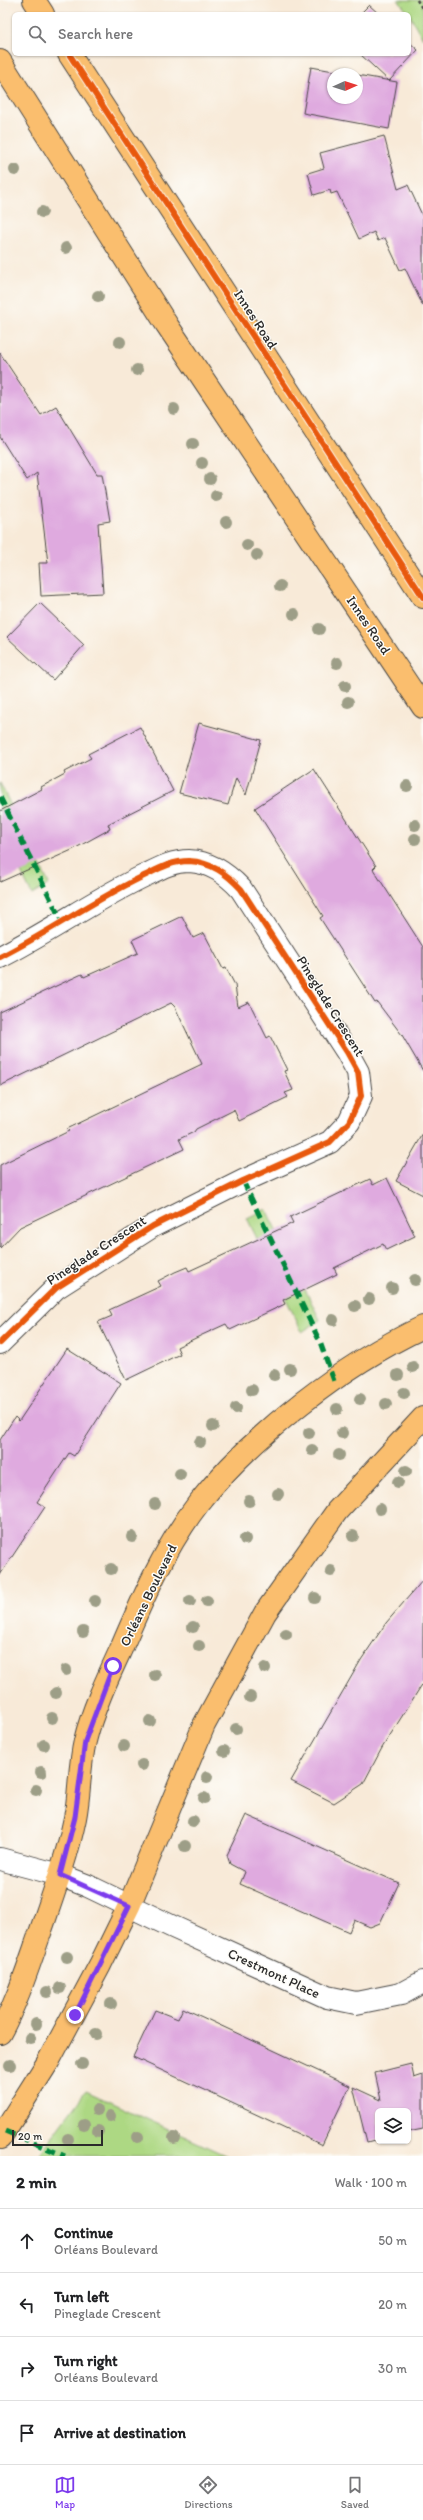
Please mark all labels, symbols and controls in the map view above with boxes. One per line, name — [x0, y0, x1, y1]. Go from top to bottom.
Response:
search box — [12, 12, 411, 56]
icon: search — [26, 23, 48, 45]
text: Search here — [58, 25, 133, 43]
north arrow — [327, 68, 363, 104]
street label: Innes Road — [230, 286, 281, 352]
street label: Innes Road — [343, 593, 395, 658]
street label: Pineglade Crescent — [293, 953, 368, 1060]
street label: Pineglade Crescent — [43, 1212, 149, 1289]
street label: Orléans Boulevard — [116, 1541, 181, 1649]
route start — [104, 1657, 122, 1675]
street label: Crestmont Place — [225, 1945, 323, 2002]
route end — [66, 2006, 84, 2024]
map controls — [375, 2108, 411, 2144]
button: layers — [375, 2108, 411, 2144]
scale bar — [12, 2128, 103, 2147]
text: 20 m — [18, 2130, 42, 2143]
text: 2 min — [16, 2172, 56, 2192]
text: Walk · 100 m — [334, 2175, 407, 2190]
text: Continue — [54, 2224, 113, 2242]
icon: ahead — [16, 2230, 38, 2252]
text: 50 m — [378, 2233, 407, 2248]
text: Orléans Boulevard — [54, 2242, 158, 2257]
text: Turn left — [54, 2288, 109, 2306]
icon: left — [16, 2294, 38, 2316]
text: 20 m — [378, 2297, 407, 2312]
text: Pineglade Crescent — [54, 2306, 161, 2321]
text: Turn right — [54, 2352, 118, 2370]
icon: right — [16, 2358, 38, 2380]
text: 30 m — [378, 2361, 407, 2376]
text: Orléans Boulevard — [54, 2370, 158, 2385]
icon: arrive — [16, 2422, 38, 2444]
text: Arrive at destination — [54, 2424, 186, 2442]
tab: Map — [54, 2474, 76, 2511]
tab: Directions — [184, 2474, 233, 2511]
tab: Saved — [341, 2474, 369, 2511]

